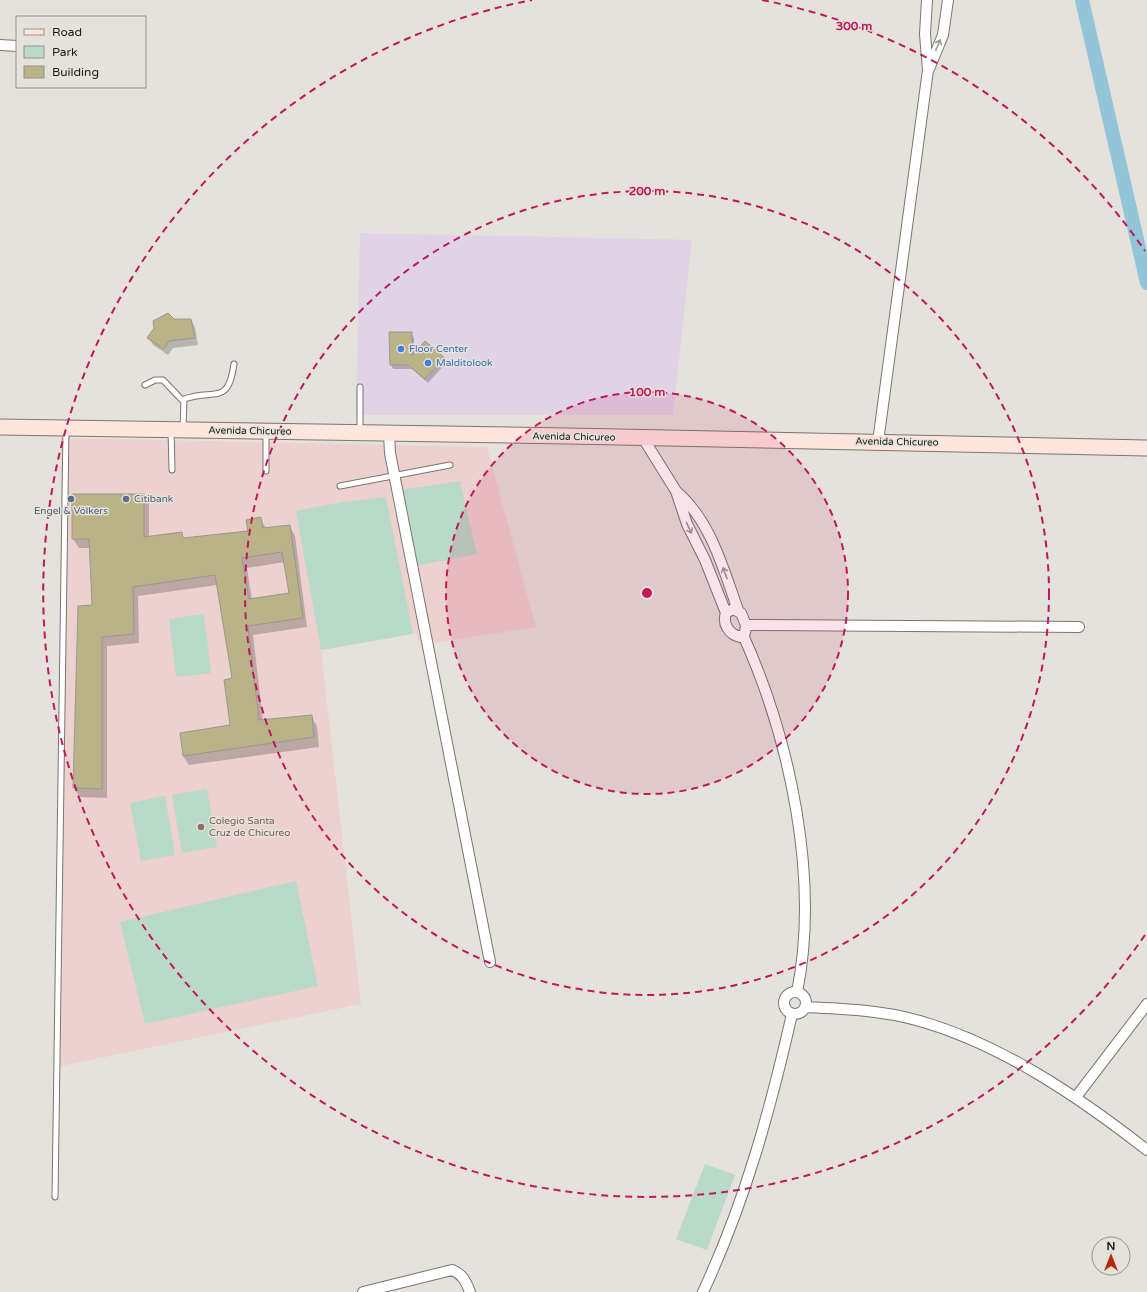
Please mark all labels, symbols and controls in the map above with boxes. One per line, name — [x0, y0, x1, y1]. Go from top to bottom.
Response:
legend — [16, 16, 146, 88]
text: 300 m — [836, 19, 872, 33]
text: Road — [52, 25, 82, 39]
one-way arrow — [935, 40, 943, 52]
text: Park — [52, 45, 78, 59]
text: Building — [52, 65, 99, 79]
text: 200 m — [629, 184, 665, 198]
place label: Floor Center — [409, 343, 468, 355]
marker: Floor Center — [396, 344, 406, 354]
place label: Malditolook — [436, 357, 493, 369]
marker: Malditolook — [423, 358, 433, 368]
text: 100 m — [629, 385, 665, 399]
street label: Avenida Chicureo — [208, 424, 292, 438]
street label: Avenida Chicureo — [532, 430, 616, 444]
street label: Avenida Chicureo — [855, 435, 939, 449]
place label: Citibank — [134, 493, 174, 505]
marker: Engel & Völkers — [66, 494, 76, 504]
marker: Citibank — [121, 494, 131, 504]
place label: Engel & Völkers — [34, 505, 108, 517]
one-way arrow — [686, 521, 693, 533]
one-way arrow — [720, 567, 728, 579]
centre of rings — [640, 586, 654, 600]
place label: Colegio Santa Cruz de Chicureo — [209, 815, 290, 839]
marker: Colegio Santa Cruz de Chicureo — [196, 822, 206, 832]
north arrow — [1091, 1236, 1131, 1276]
text: N — [1107, 1240, 1115, 1253]

